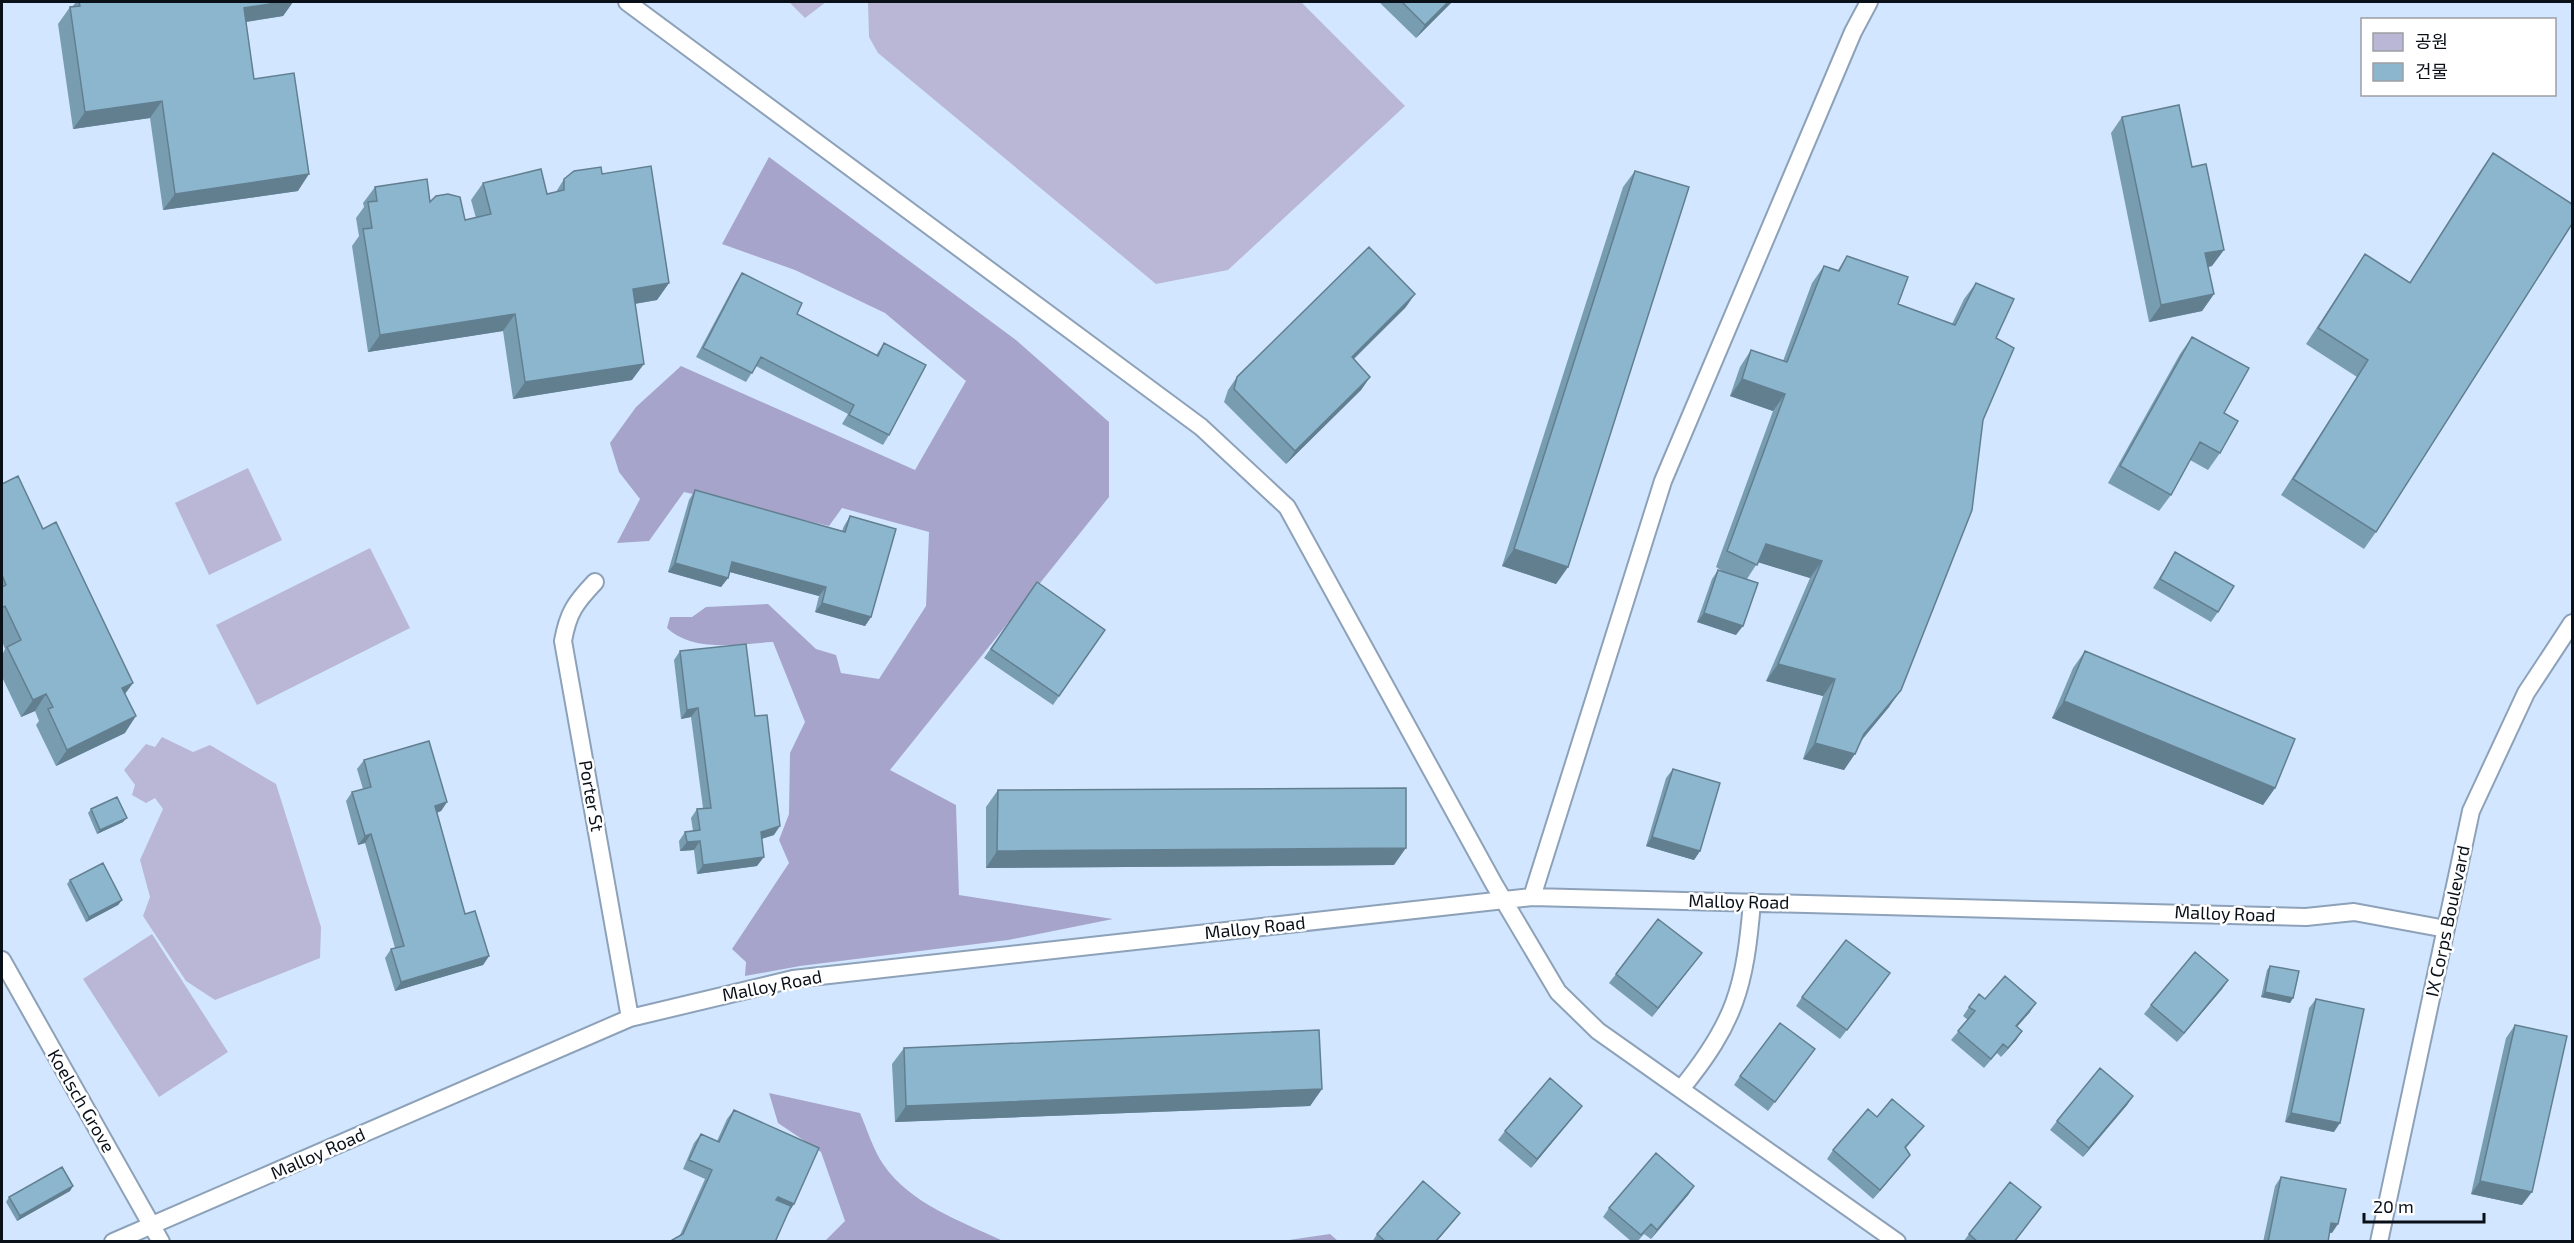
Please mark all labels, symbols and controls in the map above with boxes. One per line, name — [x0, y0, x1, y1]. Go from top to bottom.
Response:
legend — [2361, 18, 2556, 96]
text: 공원 — [2415, 30, 2448, 52]
text: 건물 — [2415, 60, 2448, 82]
street label: Porter St — [575, 758, 609, 833]
street label: IX Corps Boulevard — [2420, 843, 2474, 999]
street label: Malloy Road — [1688, 889, 1790, 913]
street label: Malloy Road — [2174, 900, 2276, 926]
street label: Malloy Road — [1203, 911, 1306, 943]
street label: Malloy Road — [720, 965, 824, 1005]
street label: Koelsch Grove — [43, 1045, 120, 1156]
street label: Malloy Road — [267, 1122, 368, 1184]
scale bar — [2364, 1186, 2484, 1224]
text: 20 m — [2373, 1195, 2414, 1217]

